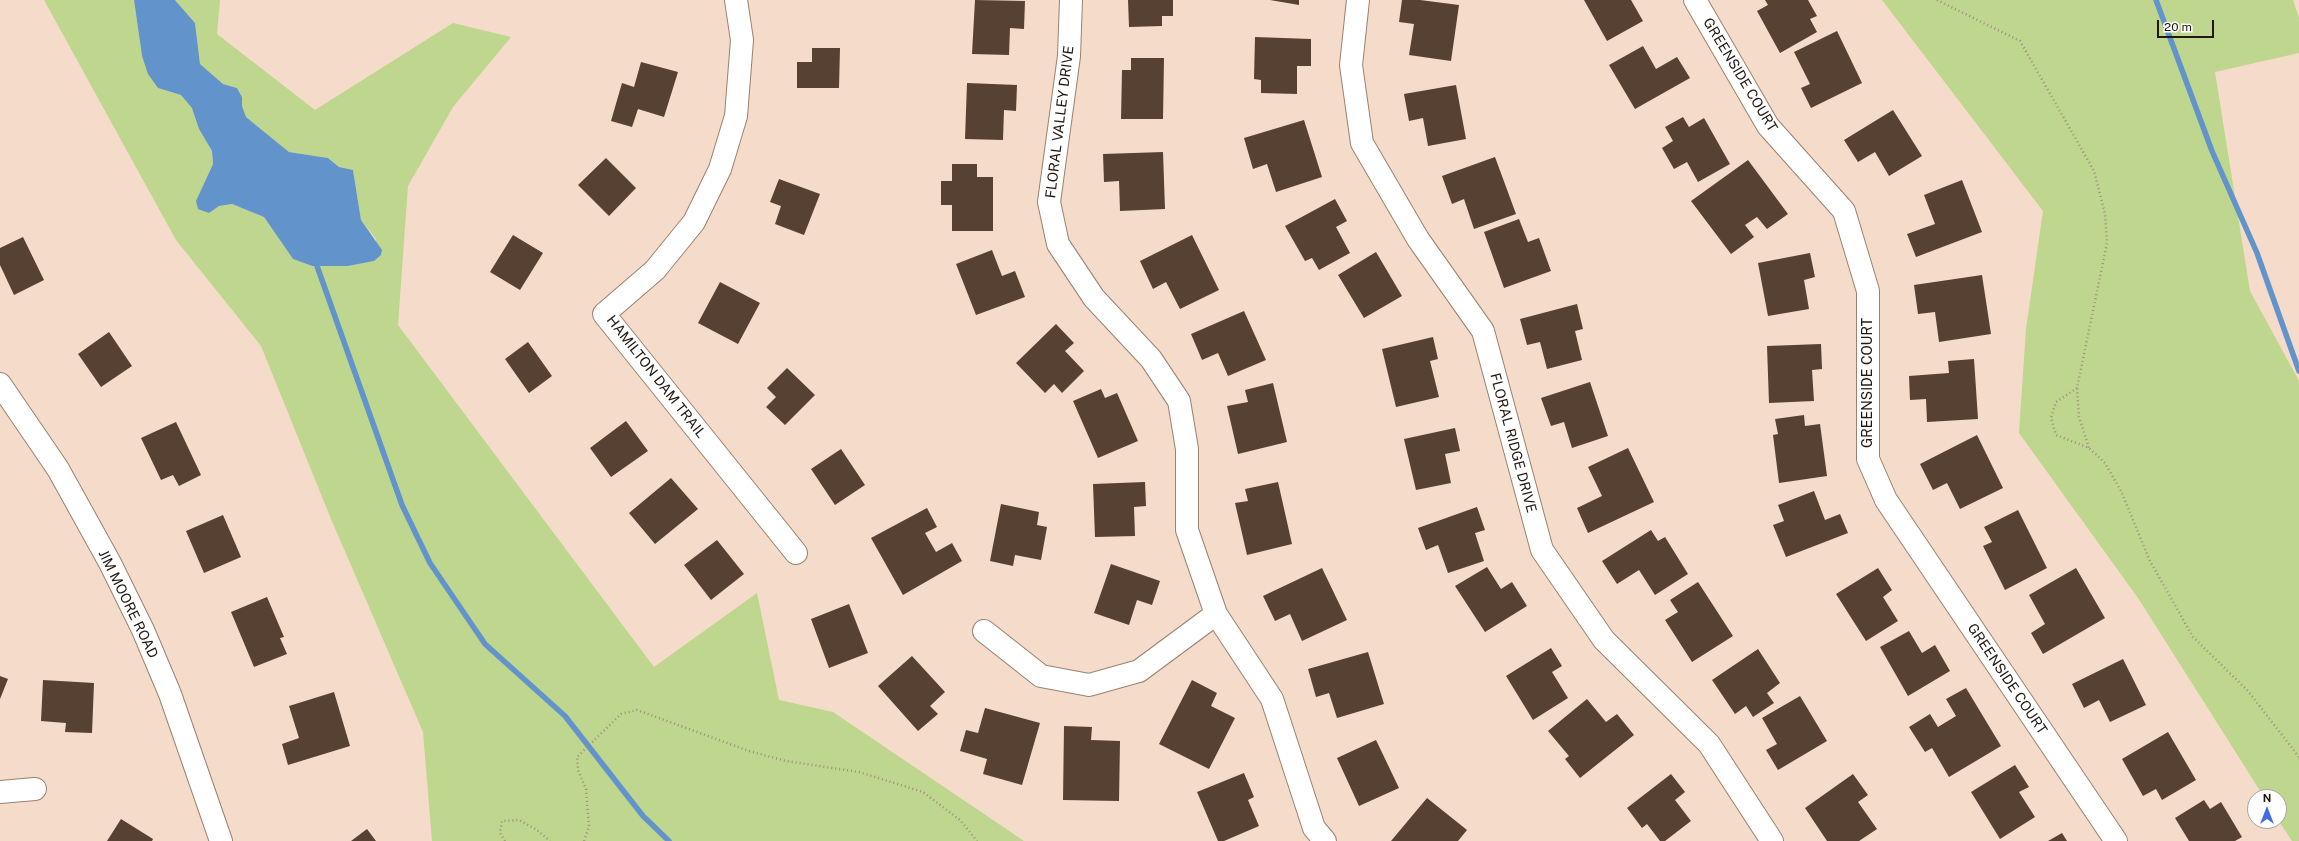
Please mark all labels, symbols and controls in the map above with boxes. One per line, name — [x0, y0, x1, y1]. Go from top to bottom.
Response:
scale bar — [2159, 12, 2216, 38]
street label: GREENSIDE COURT — [1699, 15, 1781, 135]
text: 20 m — [2164, 20, 2192, 34]
street label: FLORAL VALLEY DRIVE — [1042, 45, 1078, 199]
street label: HAMILTON DAM TRAIL — [603, 312, 709, 442]
street label: GREENSIDE COURT — [1860, 318, 1876, 448]
street label: FLORAL RIDGE DRIVE — [1486, 371, 1540, 515]
street label: JIM MOORE ROAD — [94, 547, 162, 661]
street label: GREENSIDE COURT — [1964, 620, 2050, 738]
north arrow — [2247, 789, 2287, 829]
text: N — [2263, 792, 2271, 804]

